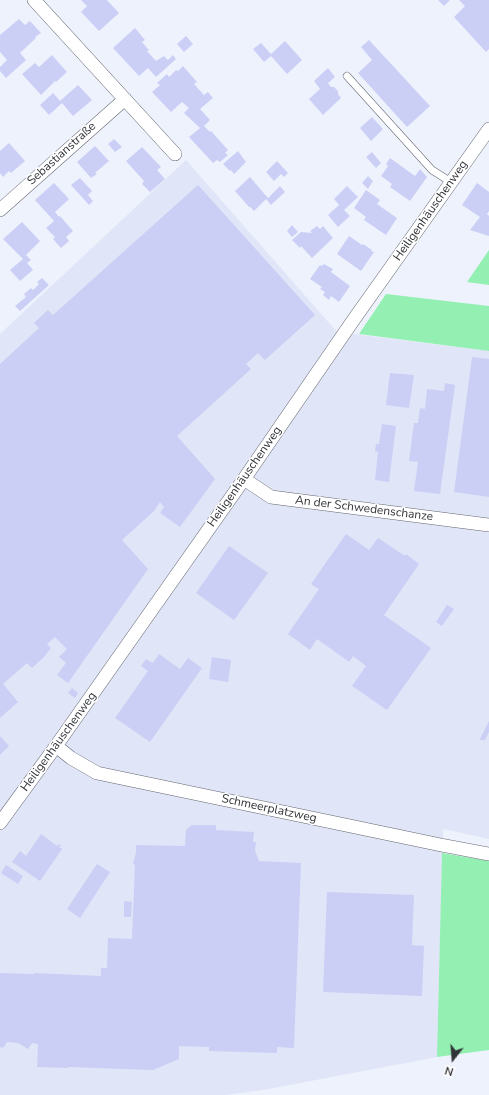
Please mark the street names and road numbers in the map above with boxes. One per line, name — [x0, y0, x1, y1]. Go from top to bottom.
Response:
street label: Sebastianstraße — [25, 119, 99, 189]
street label: Heiligenhäuschenweg — [391, 158, 471, 264]
street label: Heiligenhäuschenweg — [205, 424, 285, 530]
street label: An der Schwedenschanze — [294, 493, 434, 525]
street label: Heiligenhäuschenweg — [18, 689, 100, 795]
street label: Schmeerplatzweg — [220, 792, 318, 826]

